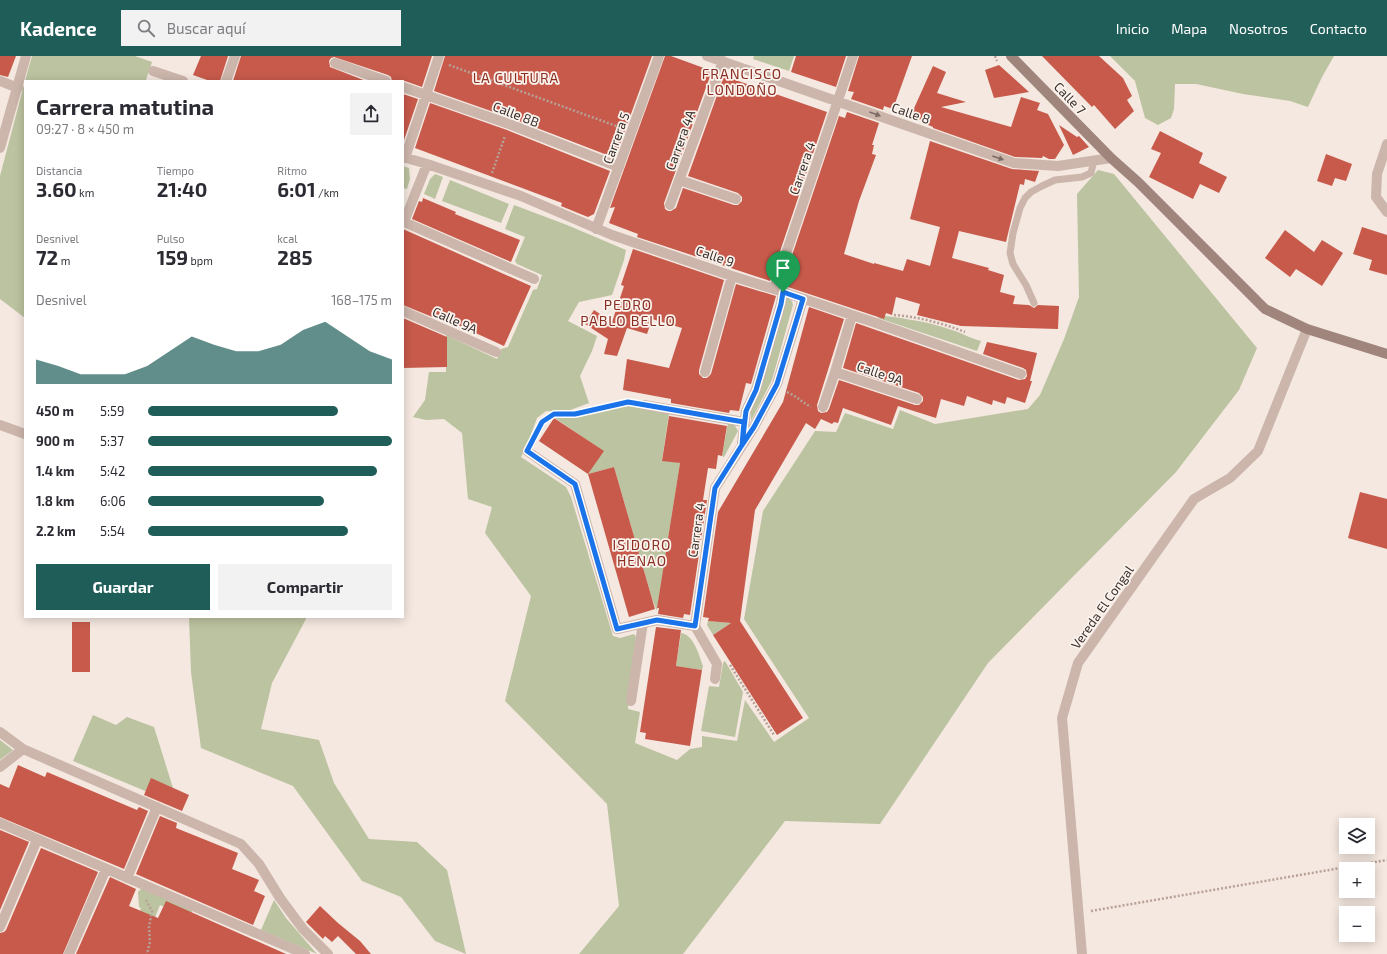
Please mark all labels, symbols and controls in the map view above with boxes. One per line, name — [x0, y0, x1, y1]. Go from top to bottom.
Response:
search box — [121, 10, 401, 46]
text: Kadence — [20, 17, 97, 40]
icon: search — [135, 17, 157, 39]
text: Buscar aquí — [167, 19, 246, 37]
text: Inicio — [1116, 20, 1149, 37]
text: Mapa — [1171, 20, 1207, 37]
text: Nosotros — [1229, 20, 1288, 37]
text: Contacto — [1310, 20, 1367, 37]
district label: FRANCISCO LONDOÑO — [702, 65, 782, 98]
district label: LA CULTURA — [473, 69, 559, 86]
street label: Calle 7 — [1051, 78, 1089, 118]
text: Carrera matutina — [36, 93, 214, 119]
button: share — [350, 93, 392, 135]
street label: Calle 8B — [491, 98, 541, 130]
street label: Calle 8 — [889, 99, 933, 127]
street label: Carrera 4A — [662, 108, 698, 172]
street label: Carrera 5 — [599, 110, 633, 166]
one-way arrow — [870, 112, 882, 118]
text: 09:27 · 8 × 450 m — [36, 121, 134, 137]
street label: Carrera 4 — [785, 139, 819, 197]
one-way arrow — [992, 155, 1004, 161]
text: Distancia — [36, 164, 82, 177]
text: Tiempo — [157, 164, 194, 177]
text: Ritmo — [277, 164, 307, 177]
text: 3.60 — [36, 177, 77, 201]
text: 21:40 — [157, 177, 207, 201]
text: 6:01 — [277, 177, 316, 201]
text: km — [77, 186, 94, 199]
text: /km — [316, 186, 339, 199]
text: Desnivel — [36, 232, 79, 245]
text: Pulso — [157, 232, 185, 245]
text: kcal — [277, 232, 297, 245]
street label: Calle 9 — [694, 242, 736, 270]
text: 72 — [36, 245, 58, 269]
text: 159 — [157, 245, 188, 269]
text: 285 — [277, 245, 312, 269]
pin — [766, 251, 800, 292]
text: m — [58, 254, 70, 267]
text: bpm — [188, 254, 213, 267]
icon: arrive — [772, 257, 794, 279]
text: Desnivel — [36, 292, 87, 308]
text: 168–175 m — [331, 292, 392, 308]
district label: PEDRO PABLO BELLO — [580, 296, 676, 329]
street label: Calle 9A — [430, 303, 480, 337]
street label: Calle 9A — [855, 358, 905, 388]
text: 450 m — [36, 403, 74, 419]
text: 5:59 — [100, 403, 124, 419]
text: 900 m — [36, 433, 74, 449]
text: 5:37 — [100, 433, 124, 449]
text: 1.4 km — [36, 463, 75, 479]
text: 5:42 — [100, 463, 125, 479]
text: 1.8 km — [36, 493, 74, 509]
text: 6:06 — [100, 493, 126, 509]
street label: Carrera 4 — [684, 502, 708, 558]
text: 2.2 km — [36, 523, 76, 539]
text: 5:54 — [100, 523, 125, 539]
district label: ISIDORO HENAO — [613, 536, 671, 569]
street label: Vereda El Congal — [1067, 562, 1137, 652]
button: Guardar — [36, 564, 210, 610]
button: Compartir — [218, 564, 392, 610]
map controls — [1339, 818, 1375, 942]
button: layers — [1339, 818, 1375, 854]
button: + — [1339, 862, 1375, 898]
button: − — [1339, 906, 1375, 942]

